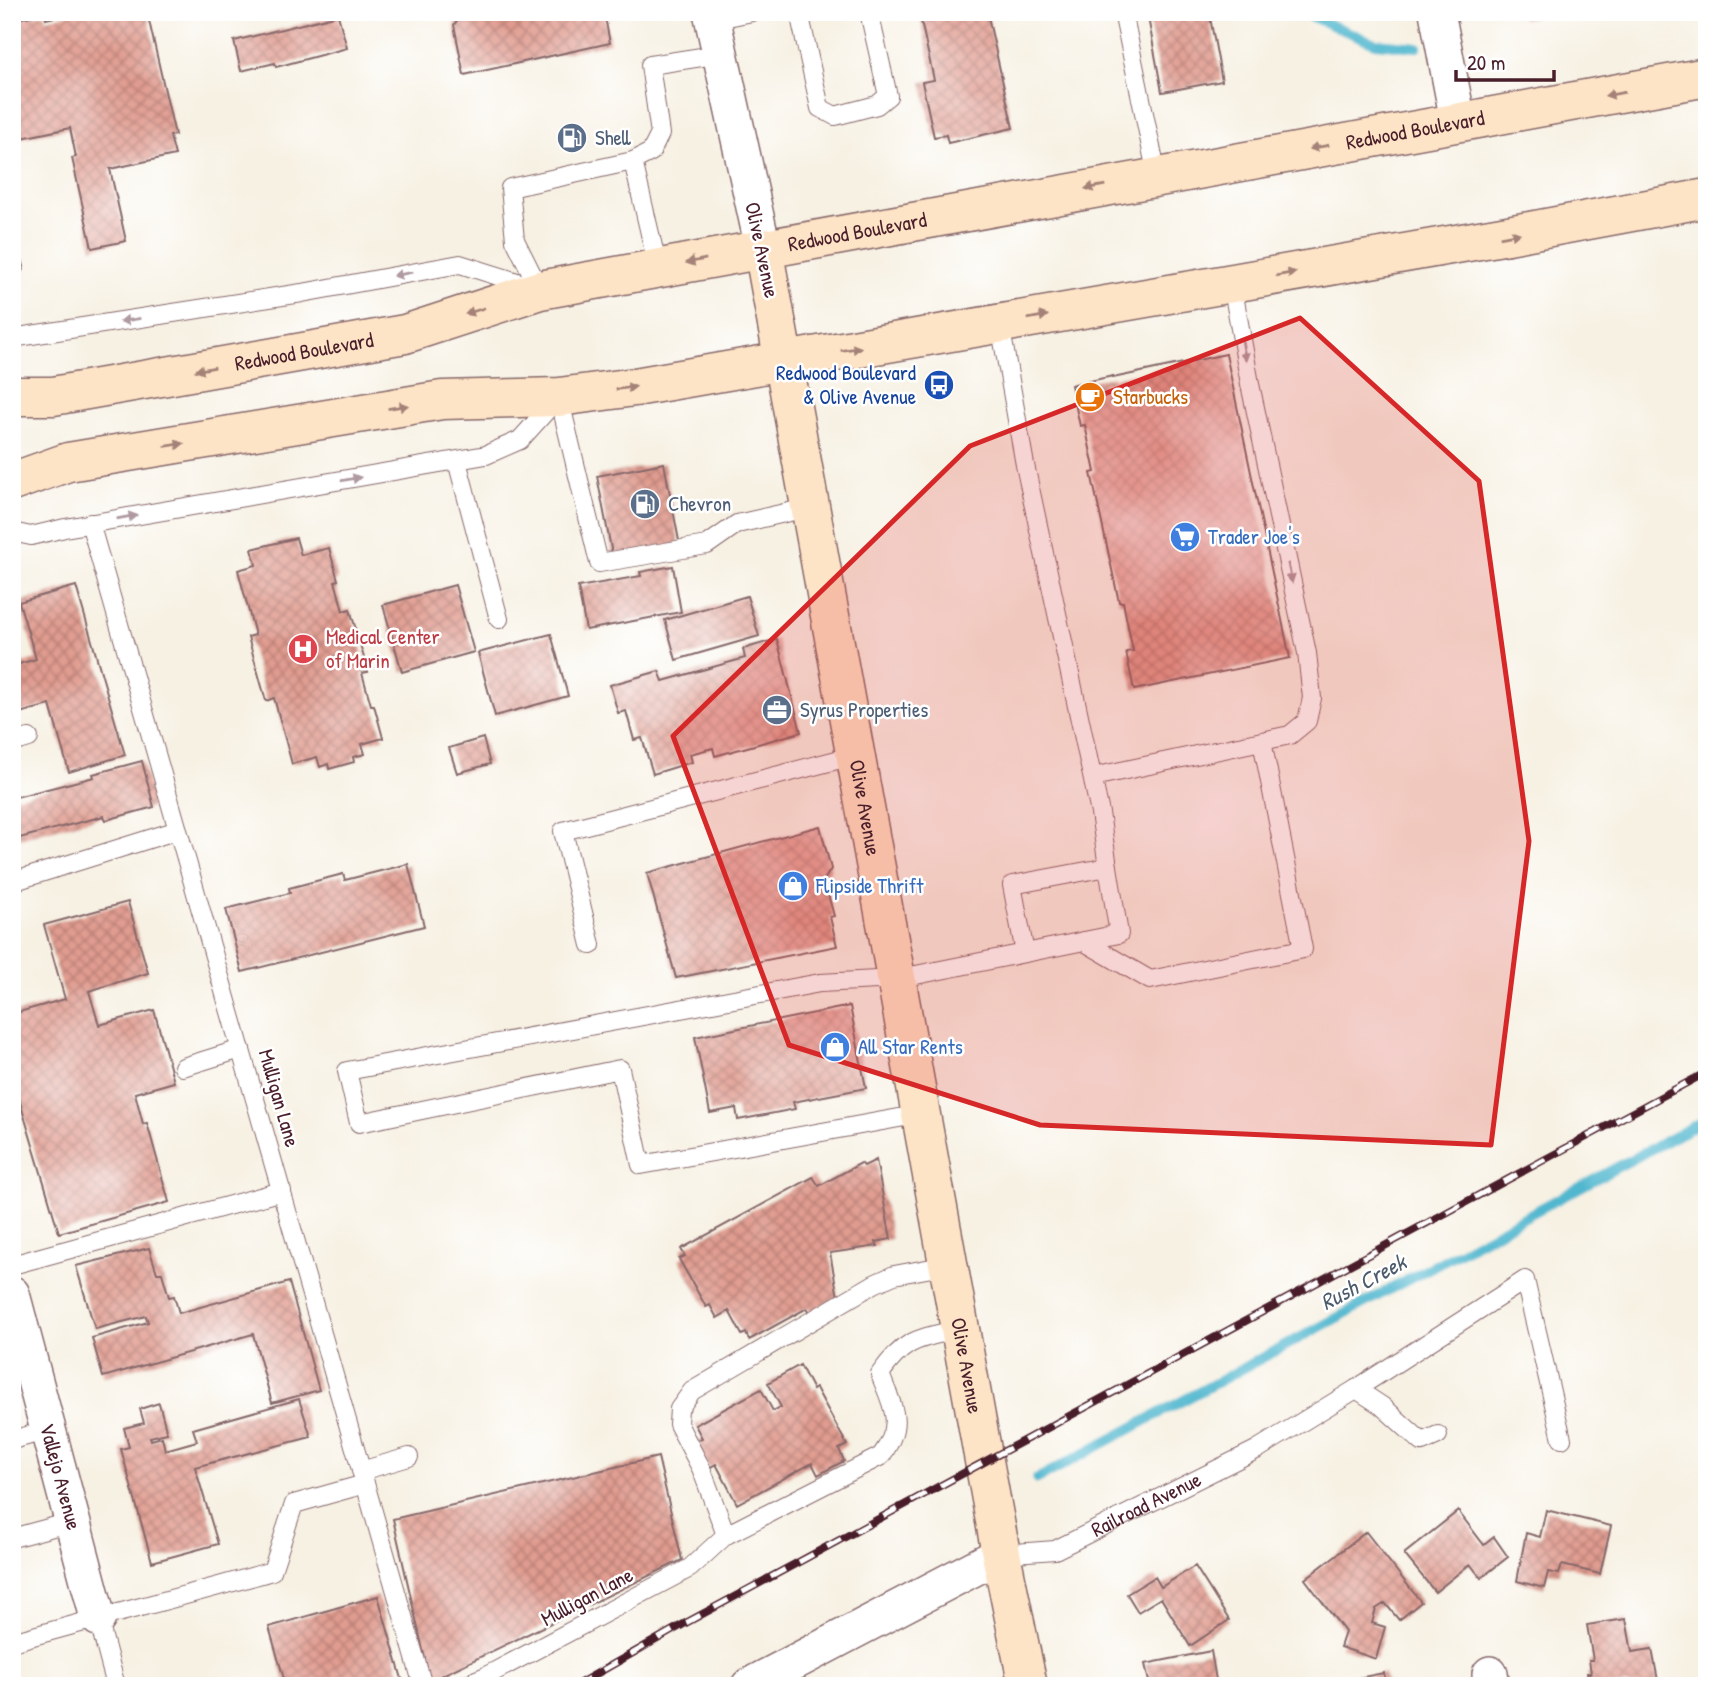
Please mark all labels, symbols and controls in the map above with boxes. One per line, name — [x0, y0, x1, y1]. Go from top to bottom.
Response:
scale bar — [1456, 38, 1554, 82]
text: 20 m — [1467, 48, 1505, 77]
one-way arrow — [1604, 88, 1626, 99]
street label: Redwood Boulevard — [1343, 103, 1487, 157]
fuel station icon: Shell — [555, 121, 589, 155]
place label: Shell — [595, 123, 632, 152]
one-way arrow — [1308, 141, 1330, 152]
one-way arrow — [1084, 182, 1106, 193]
street label: Olive Avenue — [738, 200, 787, 300]
street label: Redwood Boulevard — [786, 205, 929, 258]
one-way arrow — [1499, 229, 1521, 240]
one-way arrow — [685, 256, 707, 267]
one-way arrow — [1275, 268, 1297, 279]
one-way arrow — [392, 269, 414, 280]
one-way arrow — [464, 306, 485, 317]
one-way arrow — [1027, 311, 1049, 322]
one-way arrow — [119, 315, 141, 326]
street label: Redwood Boulevard — [232, 325, 376, 378]
one-way arrow — [1239, 340, 1250, 362]
one-way arrow — [841, 343, 863, 354]
place label: Redwood Boulevard & Olive Avenue — [776, 358, 916, 411]
one-way arrow — [194, 364, 216, 375]
bus stop icon: Redwood Boulevard & Olive Avenue — [922, 368, 956, 402]
cafe icon: Starbucks — [1073, 380, 1107, 414]
one-way arrow — [616, 382, 638, 393]
place label: Starbucks — [1113, 382, 1188, 411]
one-way arrow — [387, 401, 409, 412]
one-way arrow — [163, 439, 185, 450]
one-way arrow — [341, 473, 363, 484]
fuel station icon: Chevron — [628, 487, 662, 521]
place label: Chevron — [668, 489, 731, 518]
one-way arrow — [116, 511, 138, 522]
supermarket icon: Trader Joe's — [1168, 520, 1202, 554]
place label: Trader Joe's — [1208, 522, 1300, 551]
one-way arrow — [1285, 563, 1296, 585]
place label: Medical Center of Marin — [326, 622, 440, 675]
hospital icon: Medical Center of Marin — [286, 632, 320, 666]
office icon: Syrus Properties — [760, 693, 794, 727]
place label: Syrus Properties — [800, 695, 928, 724]
street label: Olive Avenue — [843, 757, 888, 858]
shop icon: Flipside Thrift — [776, 869, 810, 903]
place label: Flipside Thrift — [815, 871, 924, 900]
shop icon: All Star Rents — [818, 1030, 852, 1064]
place label: All Star Rents — [858, 1032, 963, 1061]
street label: Mulligan Lane — [252, 1046, 307, 1150]
water label: Rush Creek — [1315, 1245, 1413, 1317]
street label: Olive Avenue — [944, 1315, 990, 1416]
street label: Vallejo Avenue — [33, 1420, 89, 1533]
street label: Railroad Avenue — [1086, 1465, 1206, 1544]
street label: Mulligan Lane — [536, 1560, 638, 1633]

